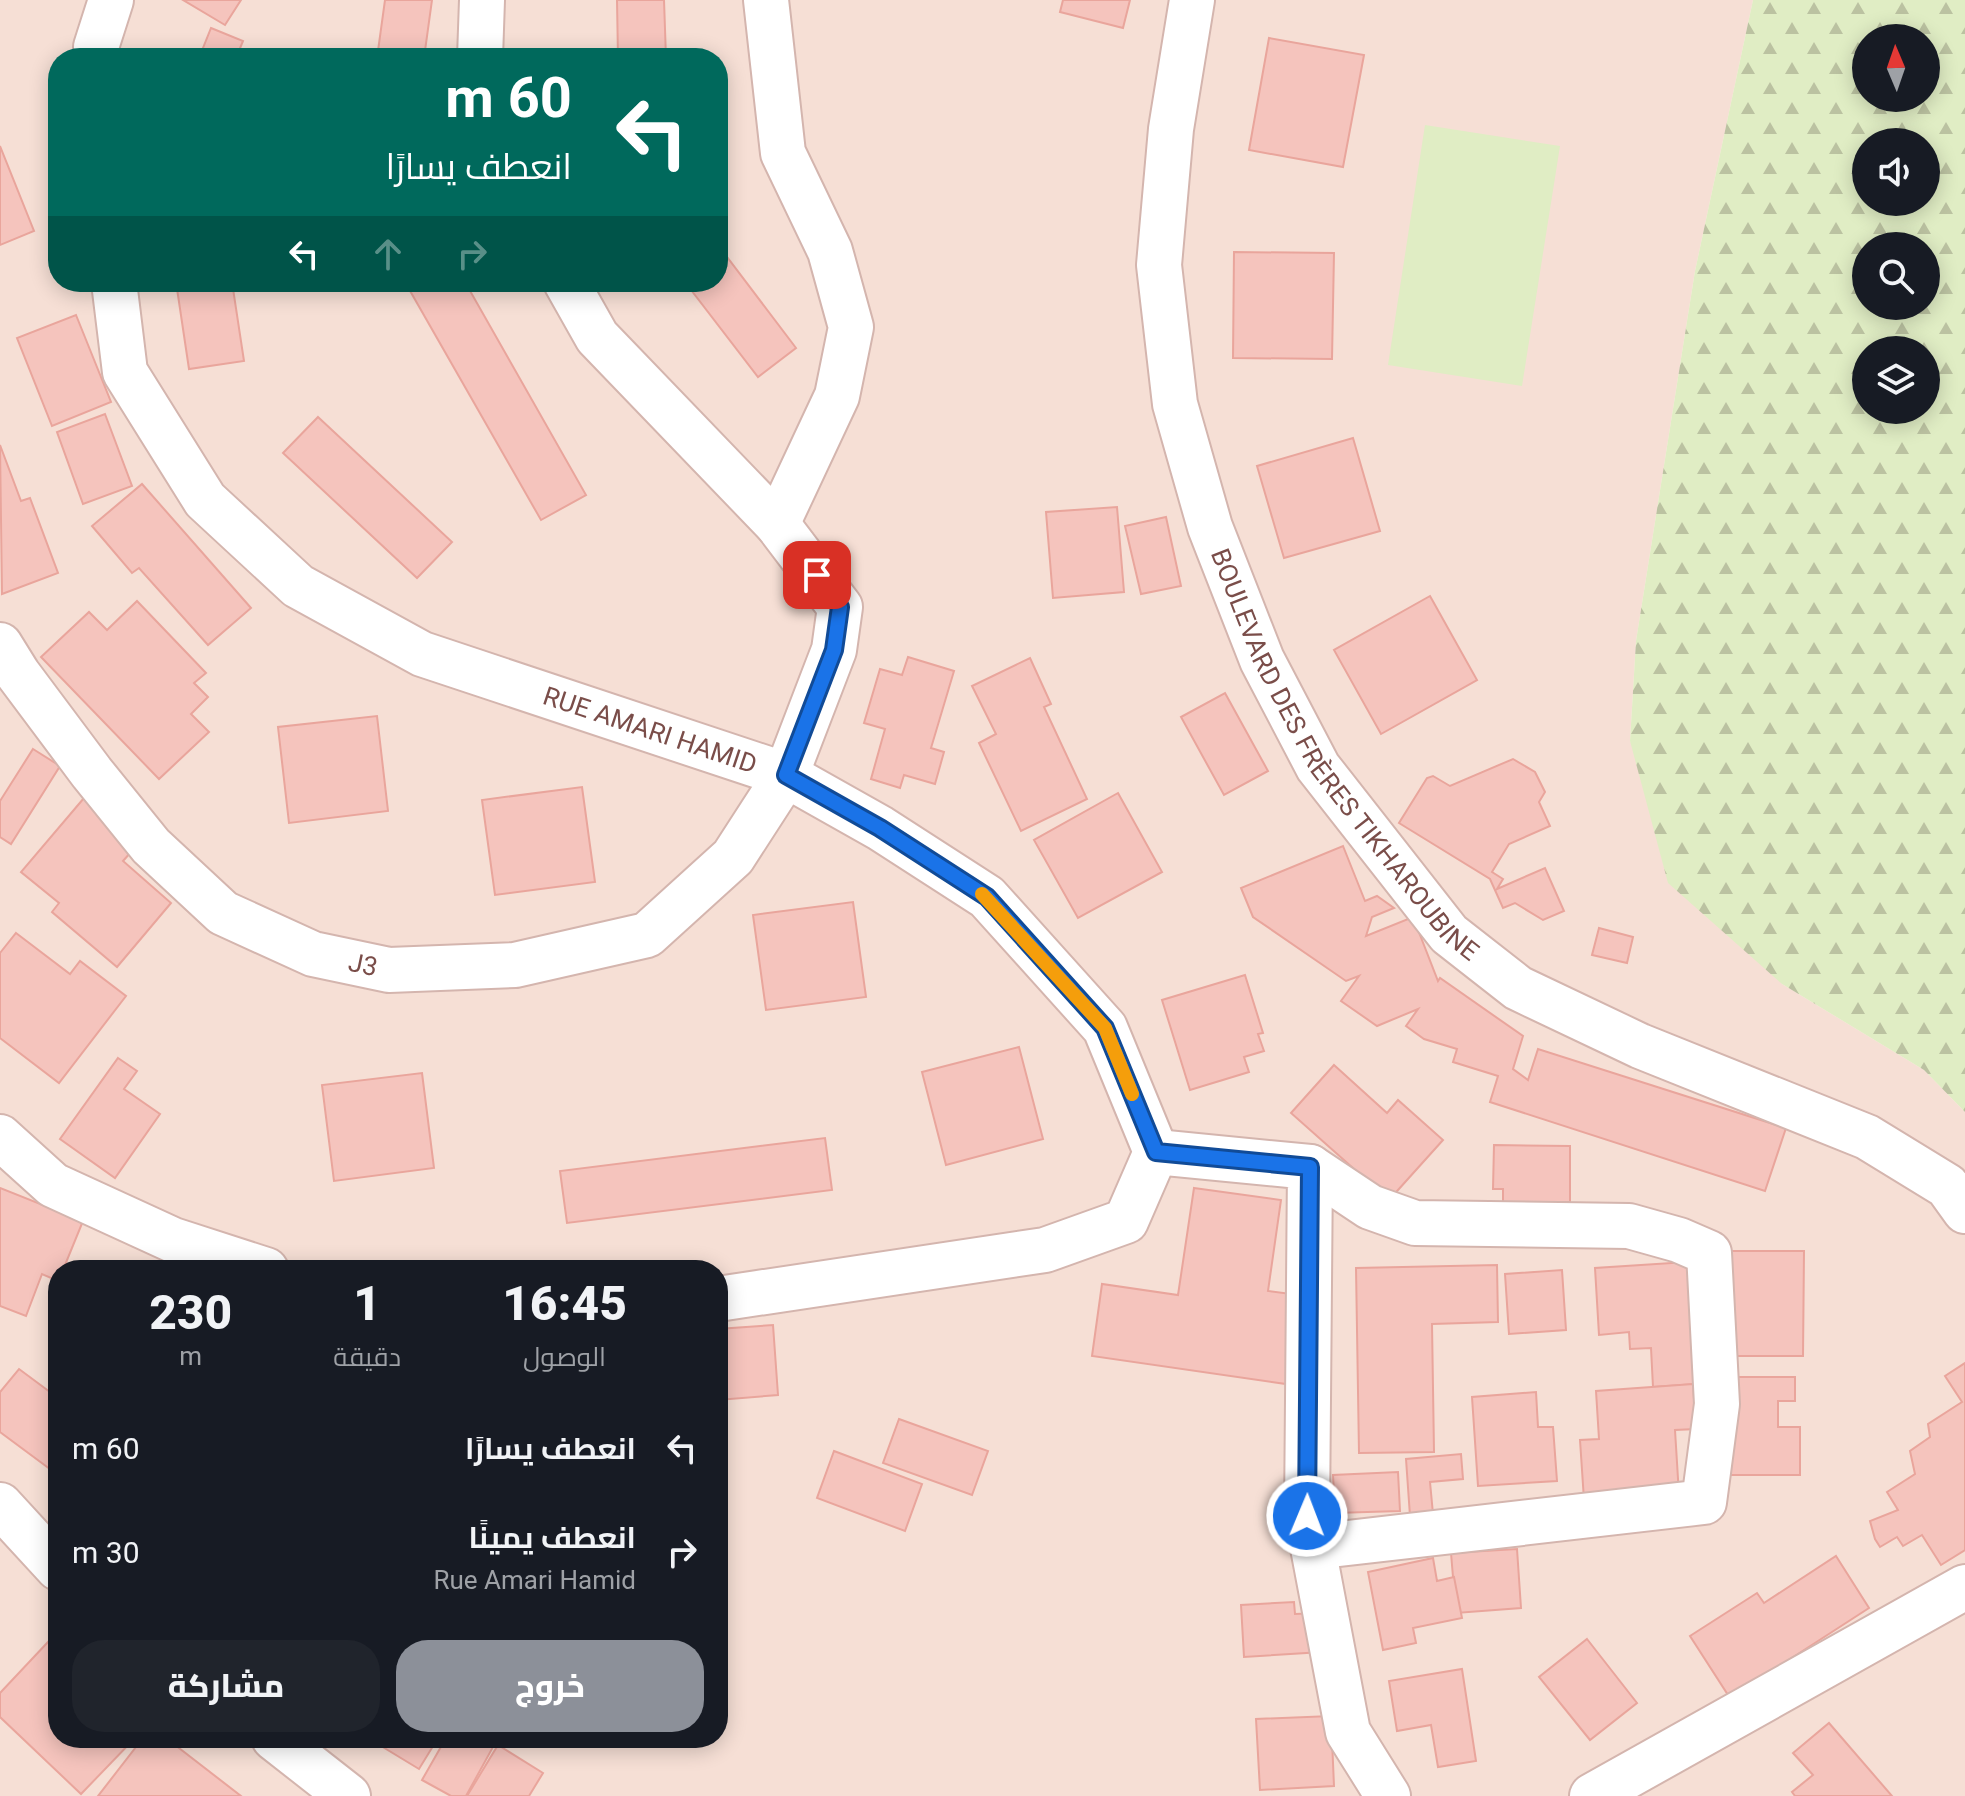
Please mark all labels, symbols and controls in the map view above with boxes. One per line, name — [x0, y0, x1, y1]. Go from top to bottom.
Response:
north arrow — [1852, 24, 1940, 112]
map controls — [1852, 24, 1940, 424]
text: 60 m — [445, 65, 572, 131]
icon: left — [600, 80, 704, 184]
button: sound — [1852, 128, 1940, 216]
text: انعطف يسارًا — [386, 146, 572, 188]
icon: left — [282, 232, 326, 276]
icon: ahead — [366, 232, 410, 276]
icon: right — [450, 232, 494, 276]
button: search — [1852, 232, 1940, 320]
button: layers — [1852, 336, 1940, 424]
pin — [783, 541, 851, 609]
street label: BOULEVARD DES FRÈRES TIKHAROUBINE — [1205, 544, 1485, 967]
icon: arrive — [795, 553, 839, 597]
street label: RUE AMARI HAMID — [539, 680, 761, 779]
street label: J3 — [346, 947, 380, 982]
text: 1 — [353, 1275, 381, 1332]
text: 16:45 — [502, 1275, 627, 1332]
text: 230 — [149, 1284, 232, 1341]
text: m — [179, 1341, 202, 1371]
text: دقيقة — [333, 1342, 401, 1372]
text: الوصول — [523, 1342, 606, 1372]
icon: left — [660, 1426, 704, 1470]
text: 60 m — [72, 1431, 140, 1466]
text: انعطف يسارًا — [465, 1431, 636, 1466]
position arrow — [1265, 1474, 1349, 1558]
text: انعطف يمينًا — [469, 1520, 636, 1555]
icon: right — [660, 1530, 704, 1574]
text: 30 m — [72, 1535, 140, 1570]
text: Rue Amari Hamid — [433, 1565, 636, 1595]
button: مشاركة — [72, 1640, 380, 1732]
button: خروج — [396, 1640, 704, 1732]

